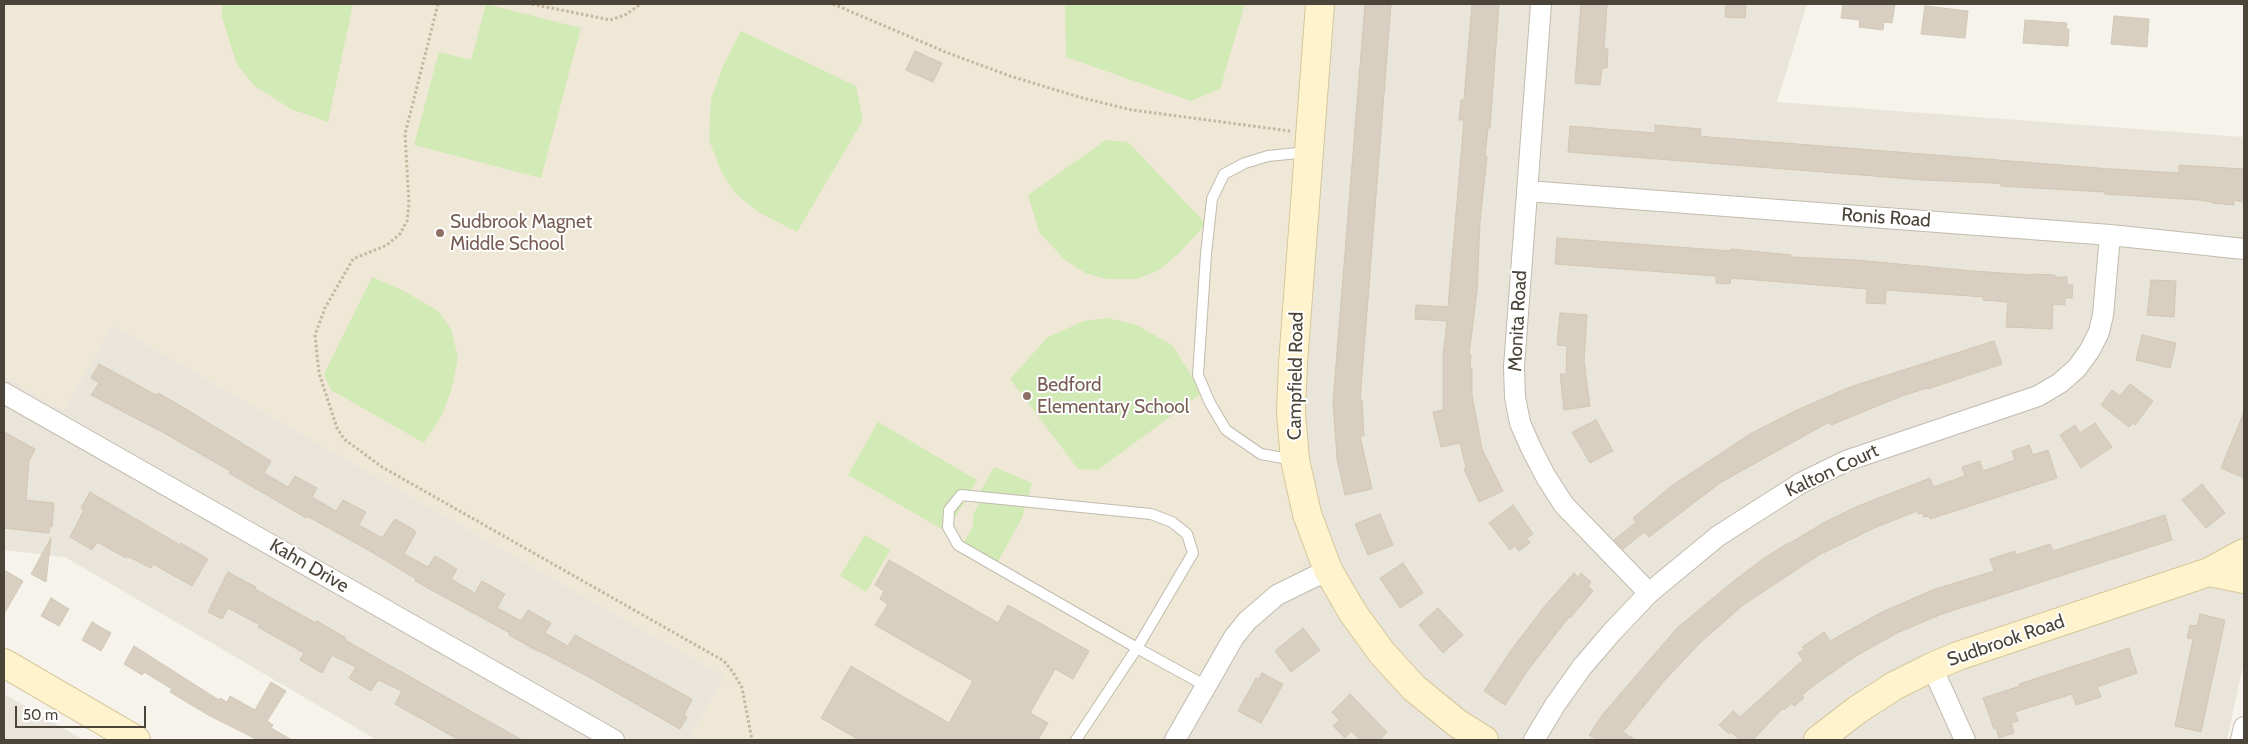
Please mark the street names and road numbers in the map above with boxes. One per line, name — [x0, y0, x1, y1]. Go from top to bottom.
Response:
street label: Ronis Road — [1841, 204, 1931, 232]
street label: Monita Road — [1504, 270, 1532, 372]
street label: Campfield Road — [1283, 312, 1309, 440]
street label: Kalton Court — [1782, 439, 1882, 503]
street label: Kahn Drive — [265, 534, 353, 598]
street label: Sudbrook Road — [1944, 610, 2068, 672]

